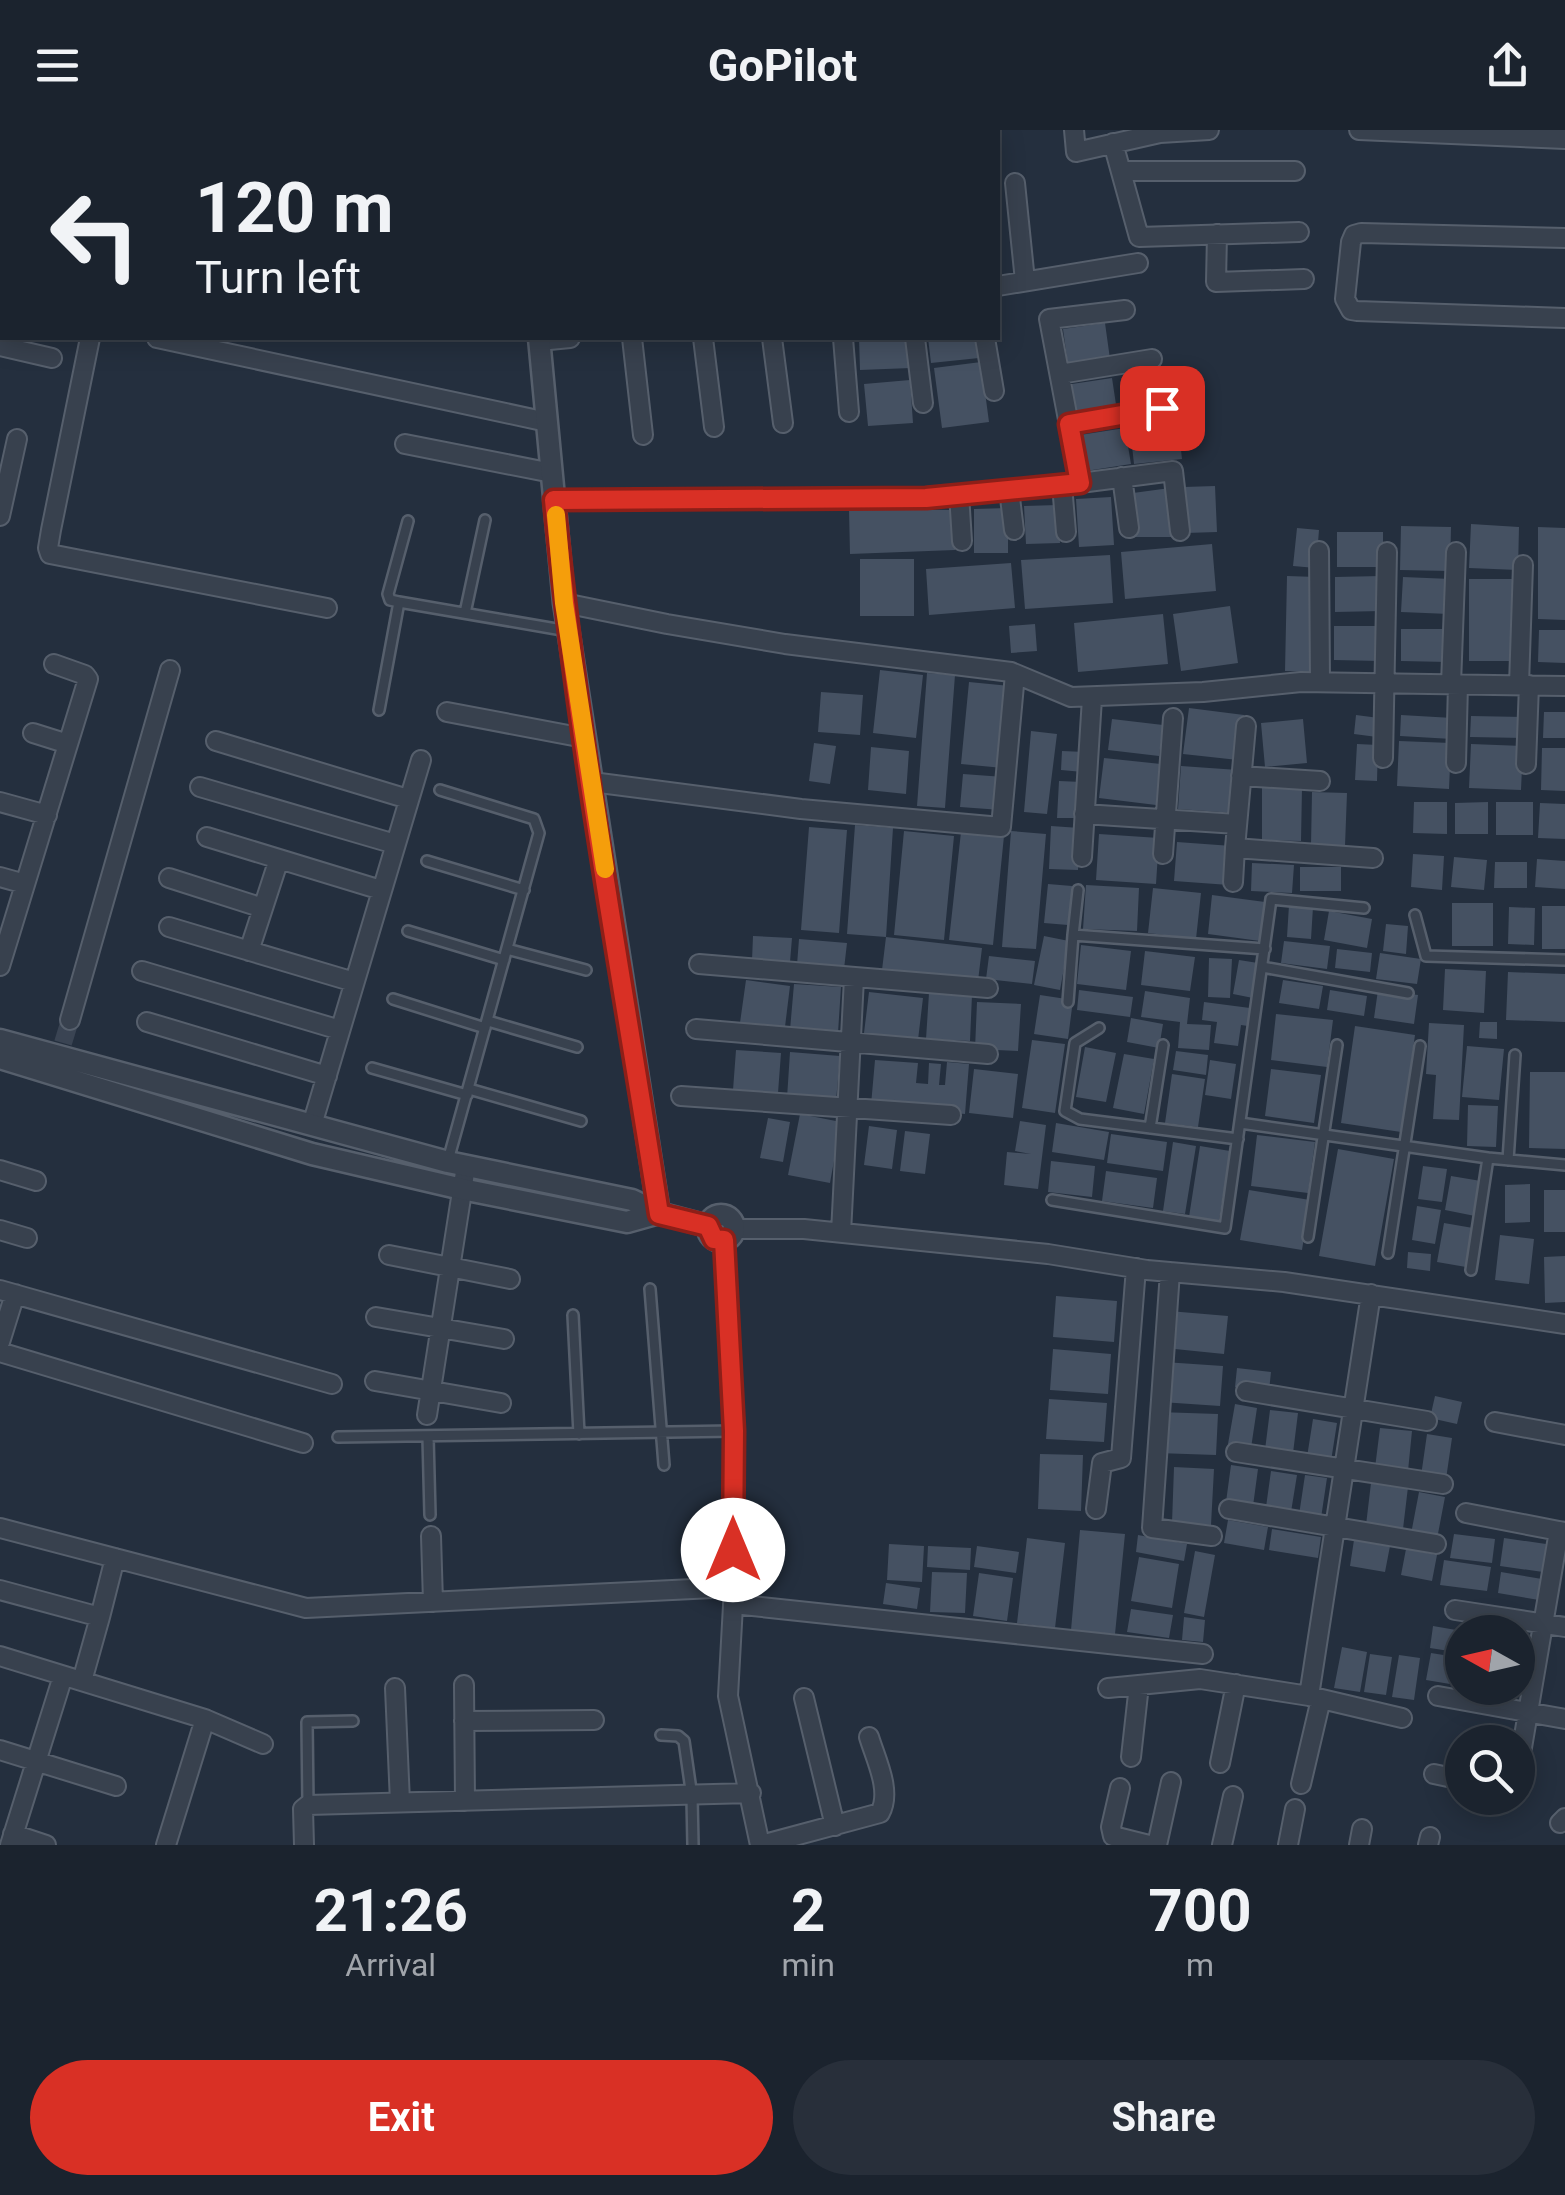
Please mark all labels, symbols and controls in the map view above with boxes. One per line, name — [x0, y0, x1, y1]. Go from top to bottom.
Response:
icon: menu — [30, 38, 85, 93]
icon: share — [1480, 38, 1535, 93]
text: GoPilot — [708, 39, 857, 92]
text: 120 m — [195, 167, 394, 249]
icon: left — [30, 170, 160, 300]
text: Turn left — [195, 251, 361, 304]
pin — [1120, 366, 1205, 451]
icon: arrive — [1135, 381, 1190, 436]
position arrow — [681, 1498, 785, 1602]
north arrow — [1445, 1615, 1535, 1705]
map controls — [1445, 1615, 1535, 1815]
button: search — [1445, 1725, 1535, 1815]
text: 21:26 — [313, 1875, 468, 1946]
text: 2 — [791, 1875, 825, 1946]
text: 700 — [1148, 1875, 1252, 1946]
text: Arrival — [345, 1946, 436, 1984]
text: min — [781, 1946, 835, 1984]
text: m — [1186, 1946, 1214, 1984]
button: Exit — [30, 2060, 773, 2175]
button: Share — [793, 2060, 1535, 2175]

